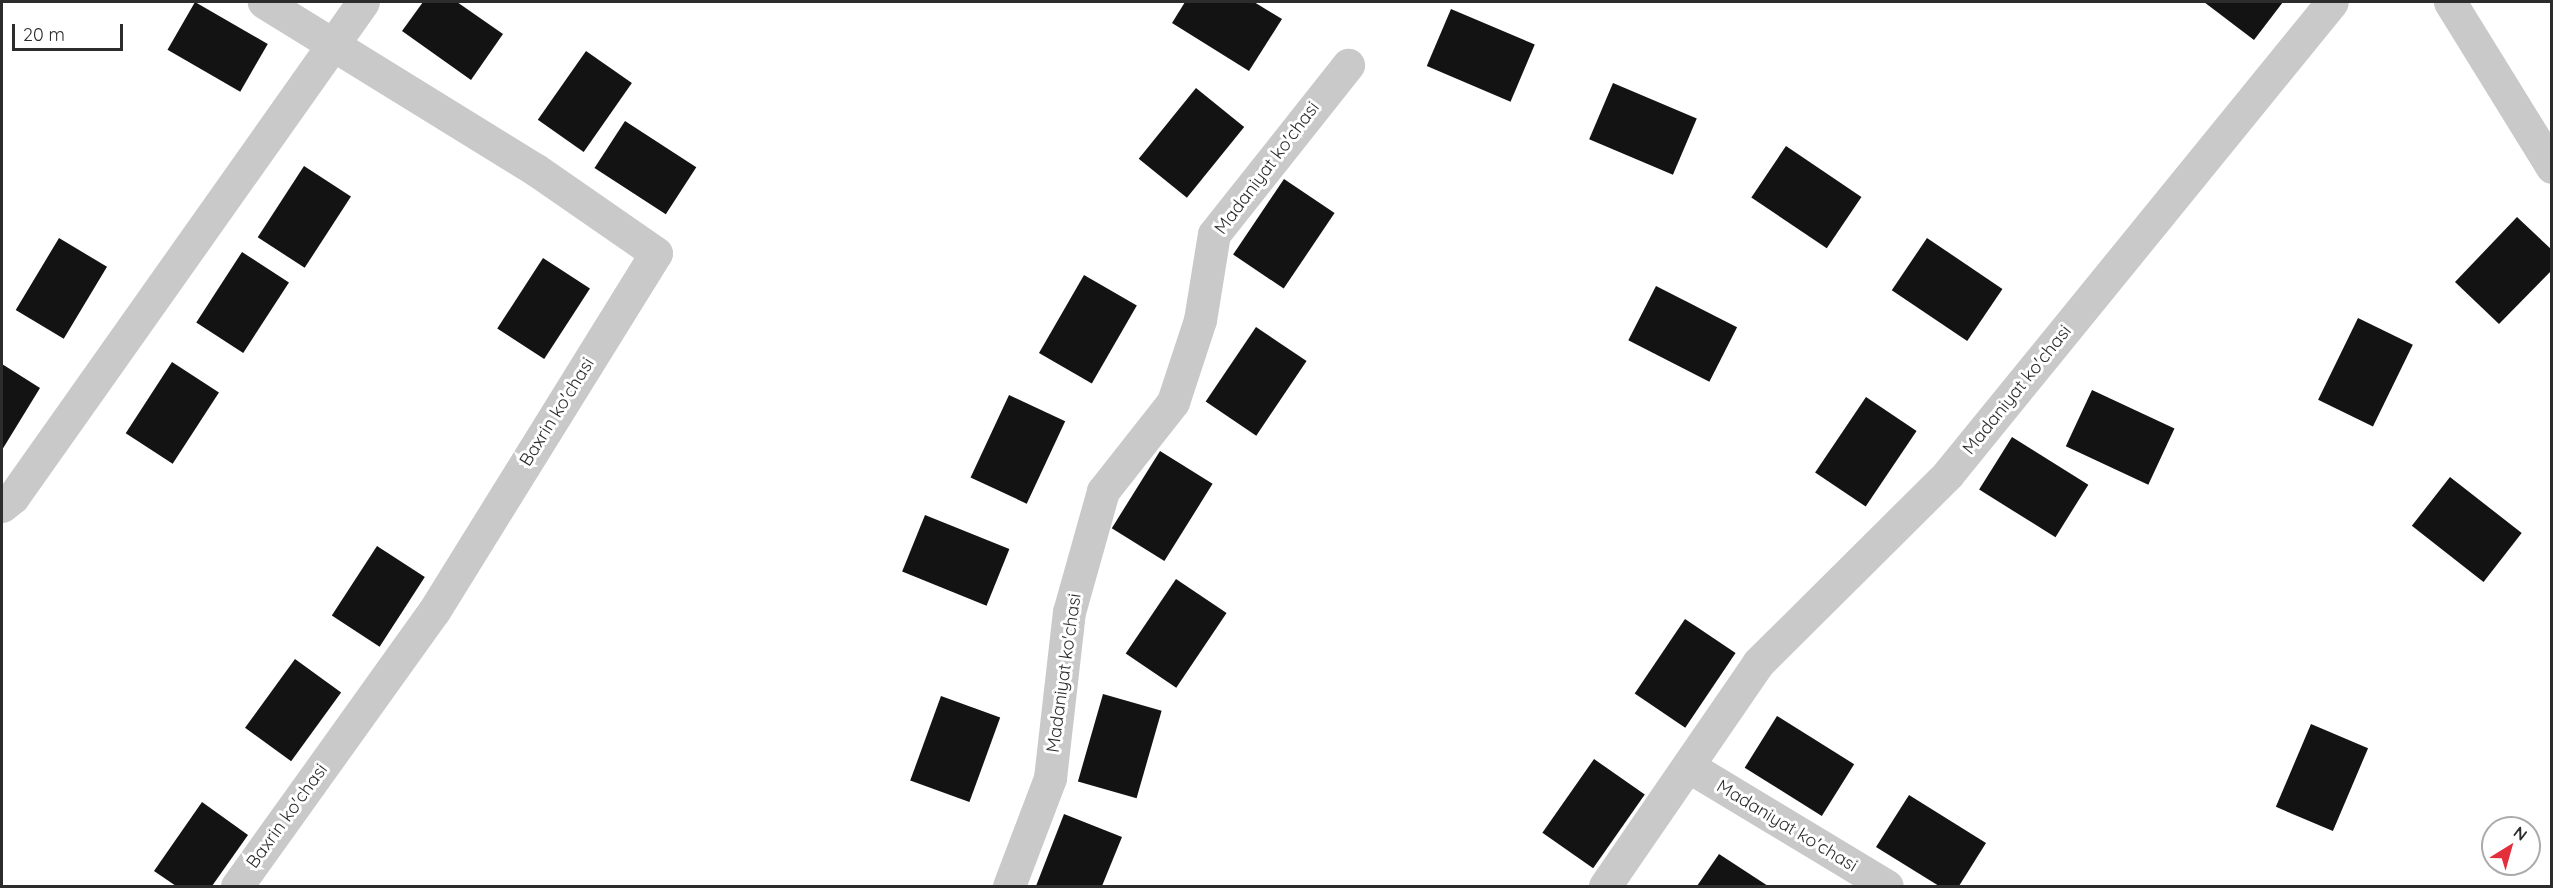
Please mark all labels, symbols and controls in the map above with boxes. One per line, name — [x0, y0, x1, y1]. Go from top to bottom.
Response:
scale bar — [15, 12, 126, 50]
text: 20 m — [23, 23, 65, 46]
street label: Madaniyat ko'chasi — [1210, 97, 1324, 239]
street label: Madaniyat ko'chasi — [1958, 321, 2076, 459]
street label: Baxrin ko'chasi — [515, 354, 599, 470]
street label: Madaniyat ko'chasi — [1042, 592, 1086, 754]
street label: Baxrin ko'chasi — [242, 760, 332, 872]
street label: Madaniyat ko'chasi — [1713, 775, 1861, 877]
north arrow — [2481, 816, 2541, 876]
text: N — [2510, 822, 2531, 845]

